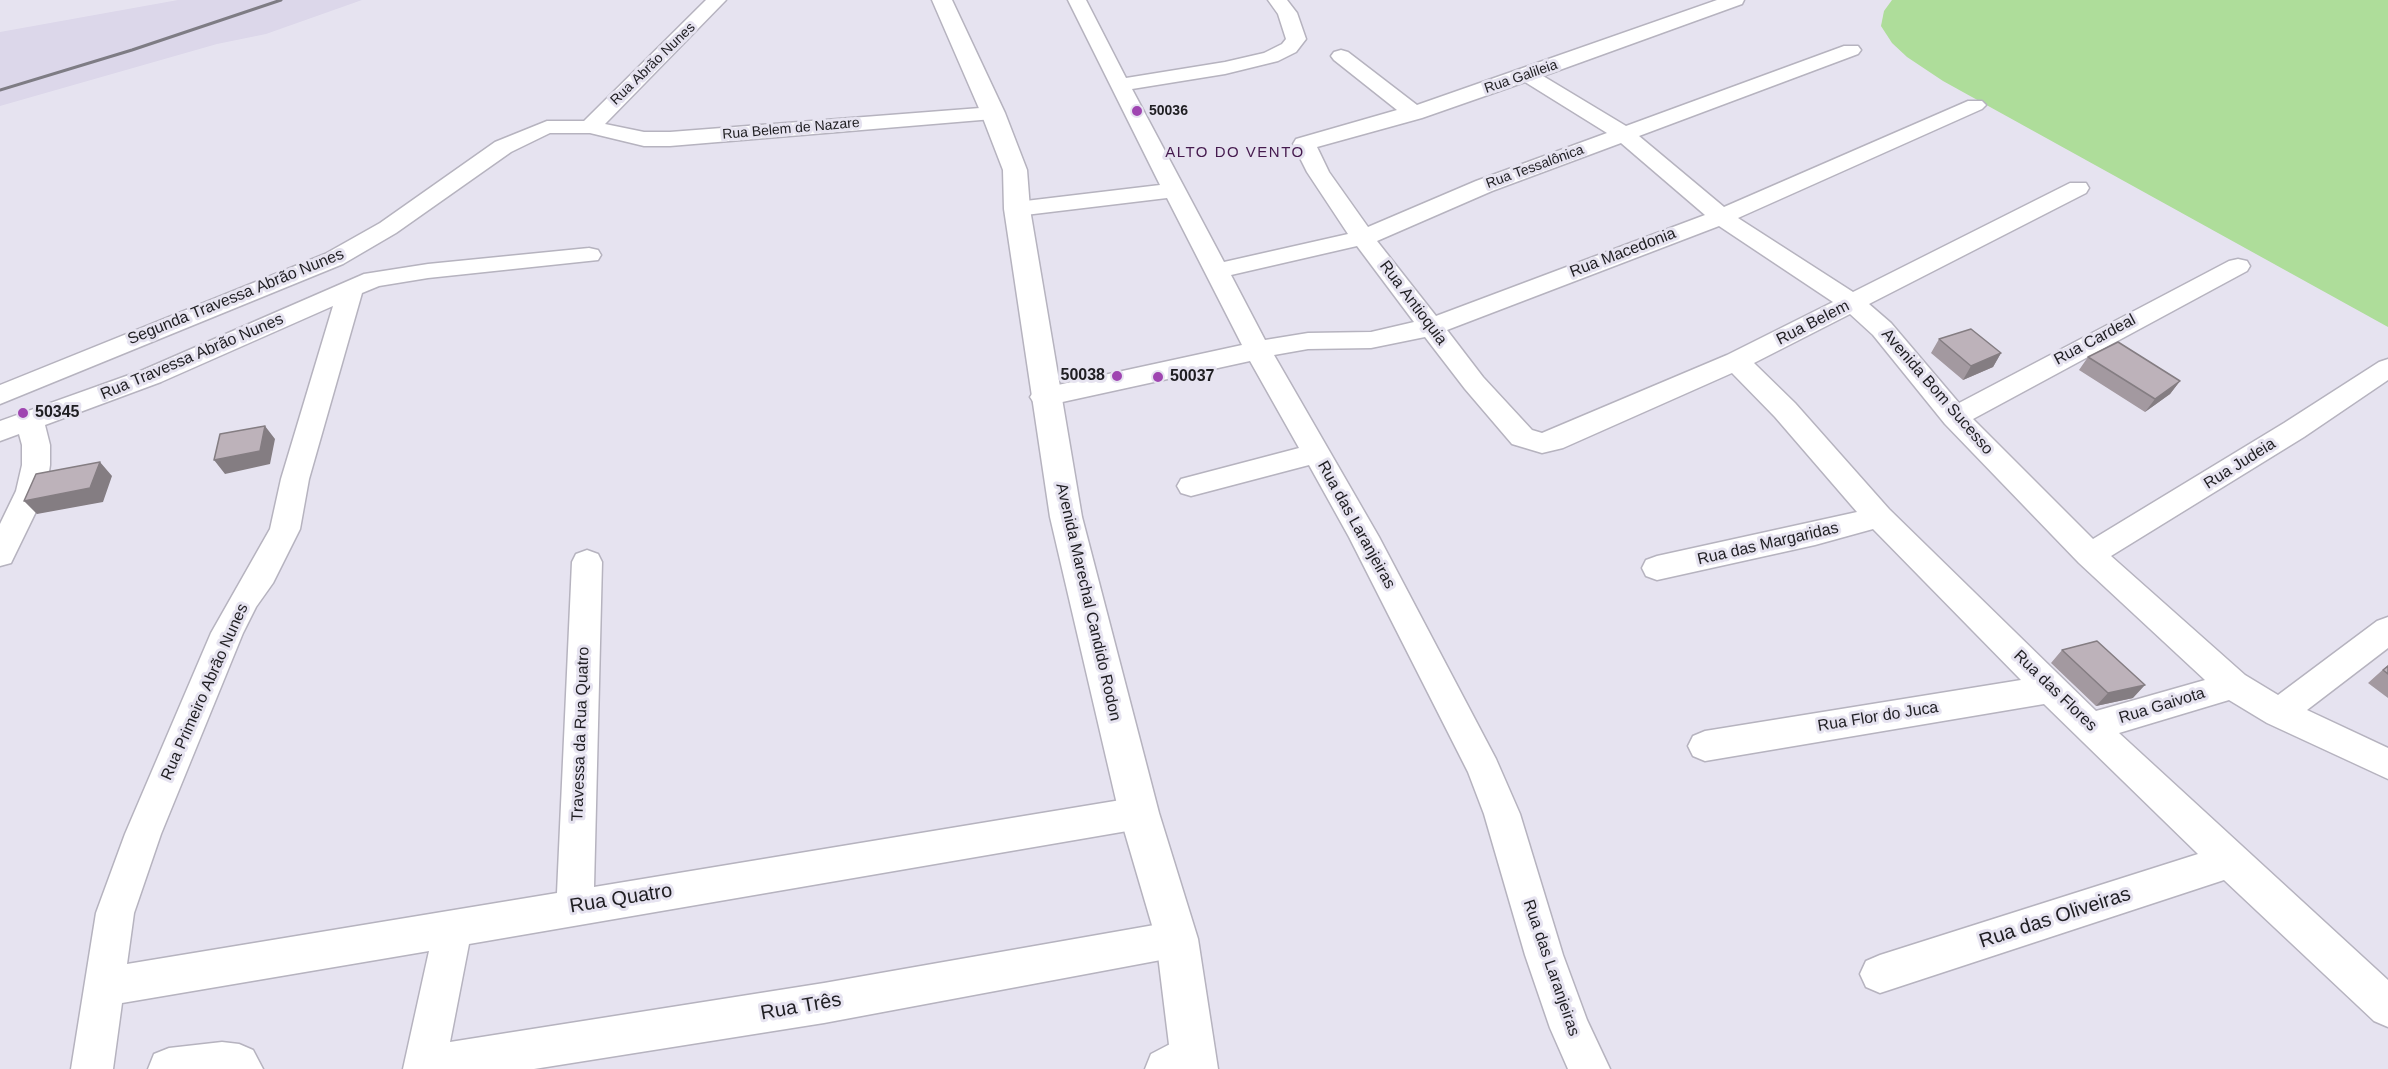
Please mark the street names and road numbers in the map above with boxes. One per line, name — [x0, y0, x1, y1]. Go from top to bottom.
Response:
street label: Rua Abrão Nunes — [607, 19, 699, 109]
street label: Rua Galileia — [1482, 57, 1560, 97]
street label: Rua Belem de Nazare — [722, 115, 860, 143]
street label: Rua Tessalônica — [1484, 142, 1586, 192]
street label: Rua Macedonia — [1567, 224, 1679, 282]
street label: Segunda Travessa Abrão Nunes — [125, 245, 347, 349]
street label: Rua Antioquia — [1375, 257, 1451, 349]
street label: Rua Belem — [1773, 296, 1853, 350]
street label: Rua Travessa Abrão Nunes — [98, 310, 286, 404]
street label: Rua Cardeal — [2051, 310, 2139, 370]
street label: Avenida Bom Sucesso — [1877, 325, 1997, 459]
street label: Rua Judeia — [2201, 434, 2279, 494]
street label: Rua das Laranjeiras — [1313, 458, 1399, 592]
street label: Avenida Marechal Candido Rodon — [1051, 481, 1125, 723]
street label: Rua das Margaridas — [1696, 518, 1840, 570]
street label: Rua Primeiro Abrão Nunes — [157, 601, 253, 783]
street label: Travessa da Rua Quatro — [568, 646, 594, 822]
street label: Rua das Flores — [2009, 646, 2101, 736]
street label: Rua Gaivota — [2117, 684, 2207, 728]
street label: Rua Flor do Juca — [1816, 698, 1940, 736]
street label: Rua Quatro — [568, 879, 674, 919]
street label: Rua das Oliveiras — [1976, 882, 2134, 954]
street label: Rua das Laranjeiras — [1519, 897, 1583, 1039]
street label: Rua Três — [759, 988, 843, 1026]

